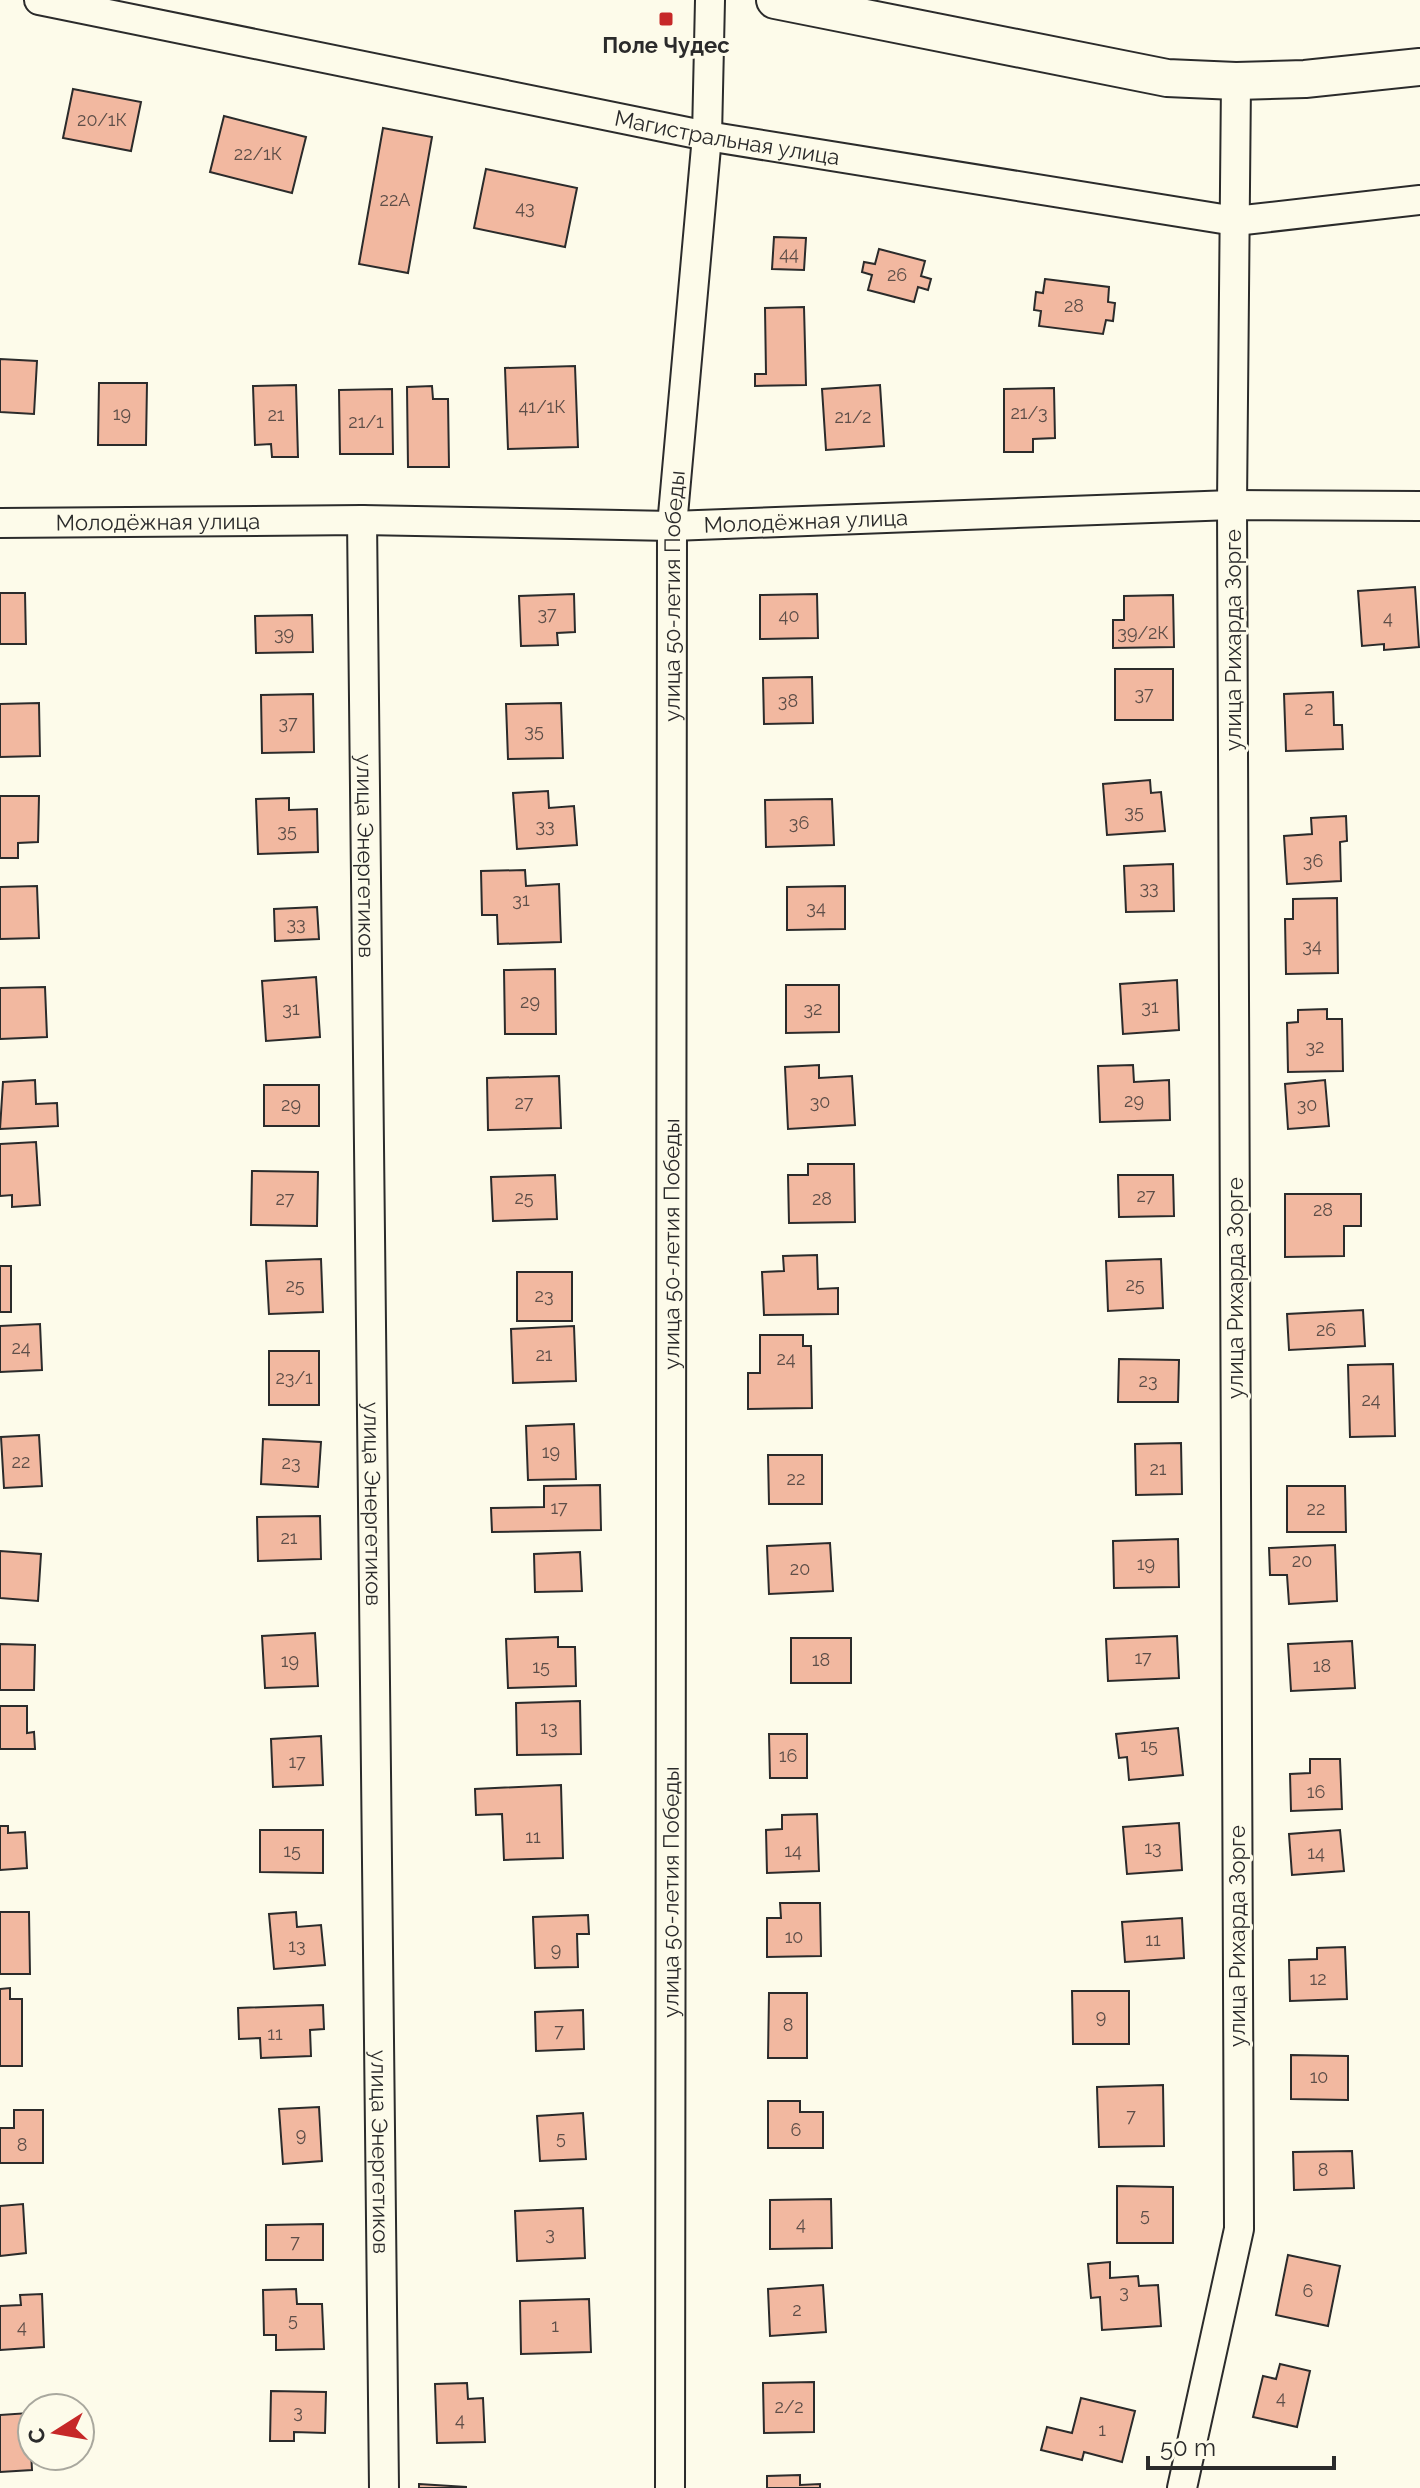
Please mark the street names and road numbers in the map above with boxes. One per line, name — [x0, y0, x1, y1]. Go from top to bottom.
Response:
street label: Магистральная улица — [613, 105, 842, 170]
street label: улица 50-летия Победы — [659, 469, 690, 722]
street label: Молодёжная улица — [703, 504, 908, 538]
street label: Молодёжная улица — [56, 508, 260, 536]
street label: улица Рихарда Зорге — [1220, 529, 1246, 751]
street label: улица Энергетиков — [352, 754, 380, 958]
street label: улица 50-летия Победы — [658, 1118, 684, 1370]
street label: улица Рихарда Зорге — [1222, 1177, 1248, 1399]
street label: улица Энергетиков — [359, 1402, 387, 1606]
street label: улица 50-летия Победы — [657, 1766, 684, 2018]
street label: улица Рихарда Зорге — [1224, 1825, 1250, 2047]
street label: улица Энергетиков — [366, 2050, 394, 2254]

